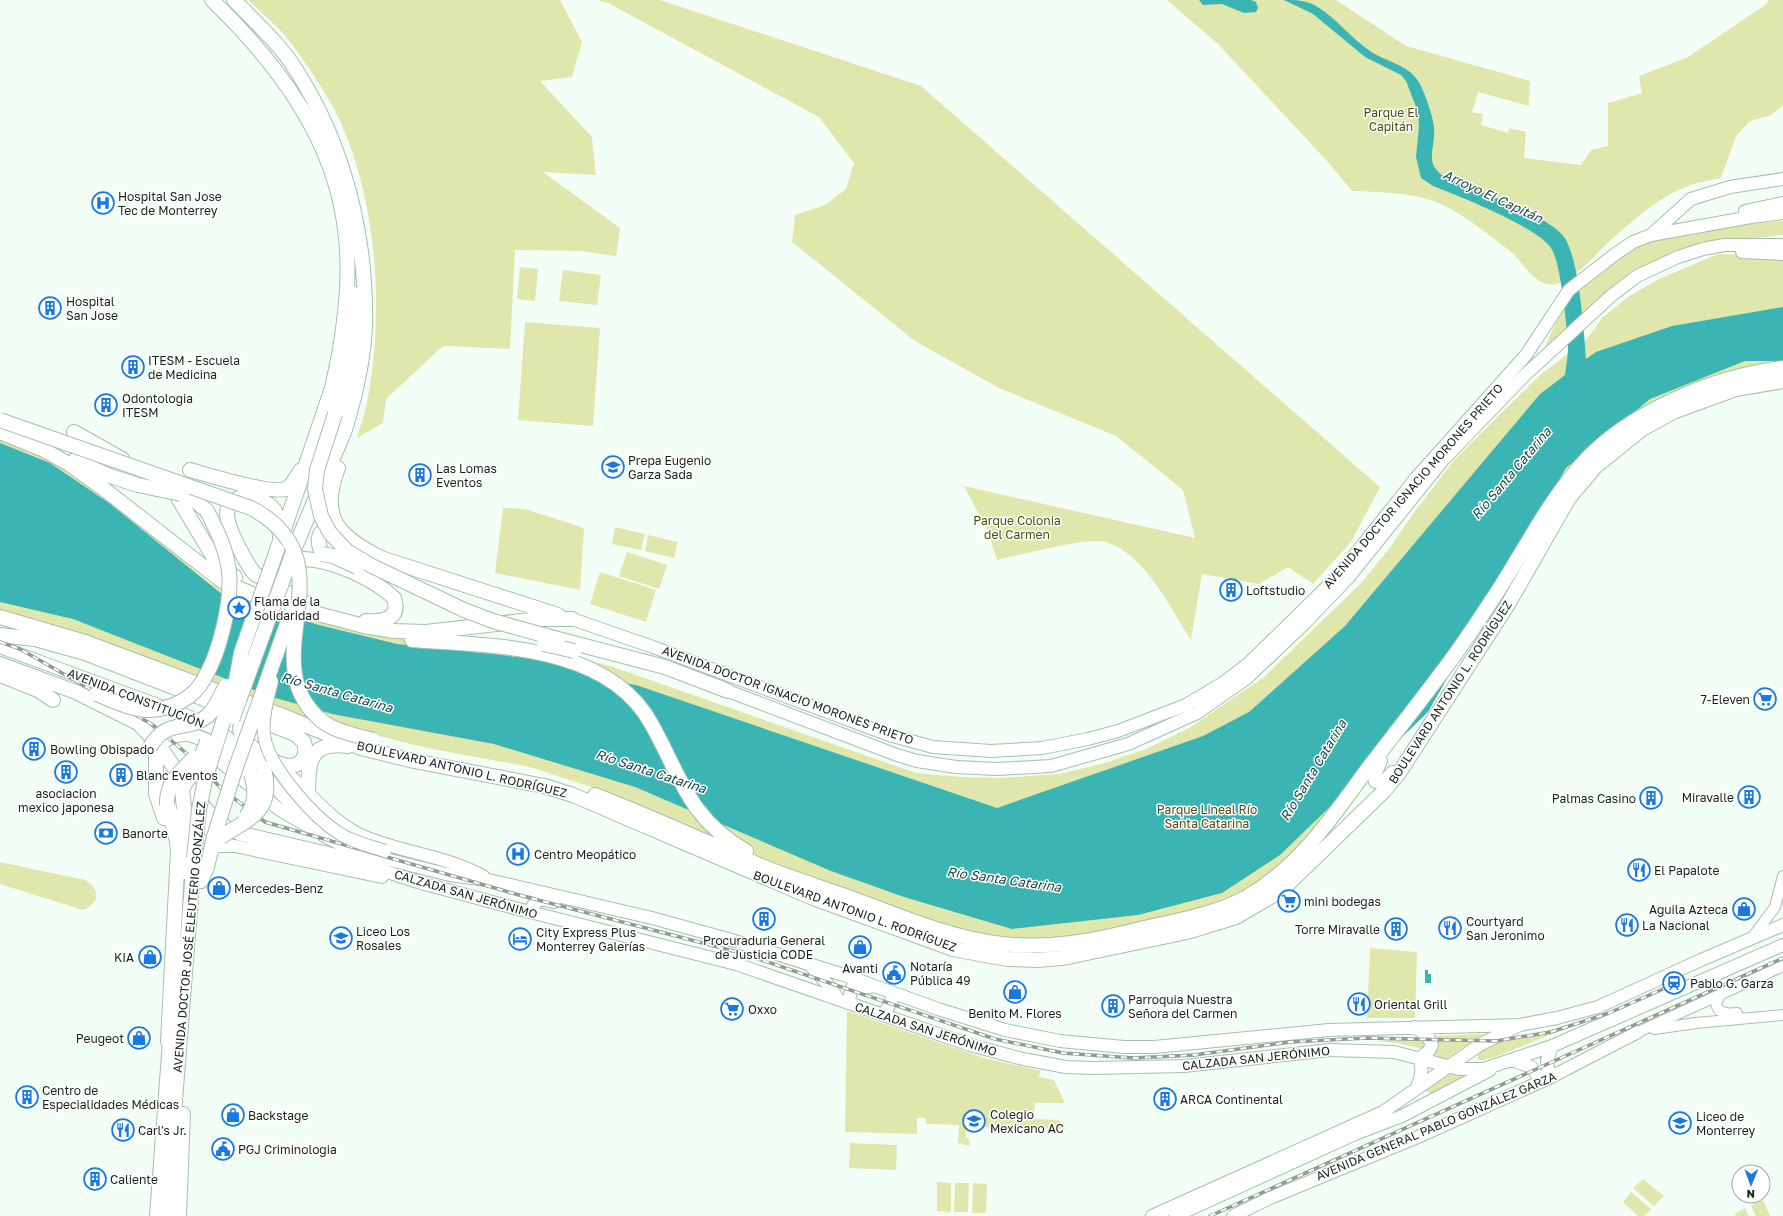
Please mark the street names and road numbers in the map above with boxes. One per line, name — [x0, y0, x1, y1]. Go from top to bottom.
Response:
street label: AVENIDA DOCTOR IGNACIO MORONES PRIETO — [1320, 380, 1506, 591]
street label: BOULEVARD ANTONIO L. RODRÍGUEZ — [1385, 598, 1515, 786]
street label: AVENIDA DOCTOR IGNACIO MORONES PRIETO — [660, 642, 916, 748]
street label: AVENIDA CONSTITUCIÓN — [65, 665, 207, 731]
street label: BOULEVARD ANTONIO L. RODRÍGUEZ — [355, 737, 569, 801]
street label: AVENIDA DOCTOR JOSÉ ELEUTERIO GONZÁLEZ — [170, 801, 208, 1073]
street label: CALZADA SAN JERÓNIMO — [393, 866, 539, 922]
street label: BOULEVARD ANTONIO L. RODRÍGUEZ — [751, 867, 959, 955]
street label: CALZADA SAN JERÓNIMO — [853, 999, 999, 1059]
street label: CALZADA SAN JERÓNIMO — [1181, 1043, 1331, 1073]
street label: AVENIDA GENERAL PABLO GONZÁLEZ GARZA — [1314, 1068, 1558, 1184]

